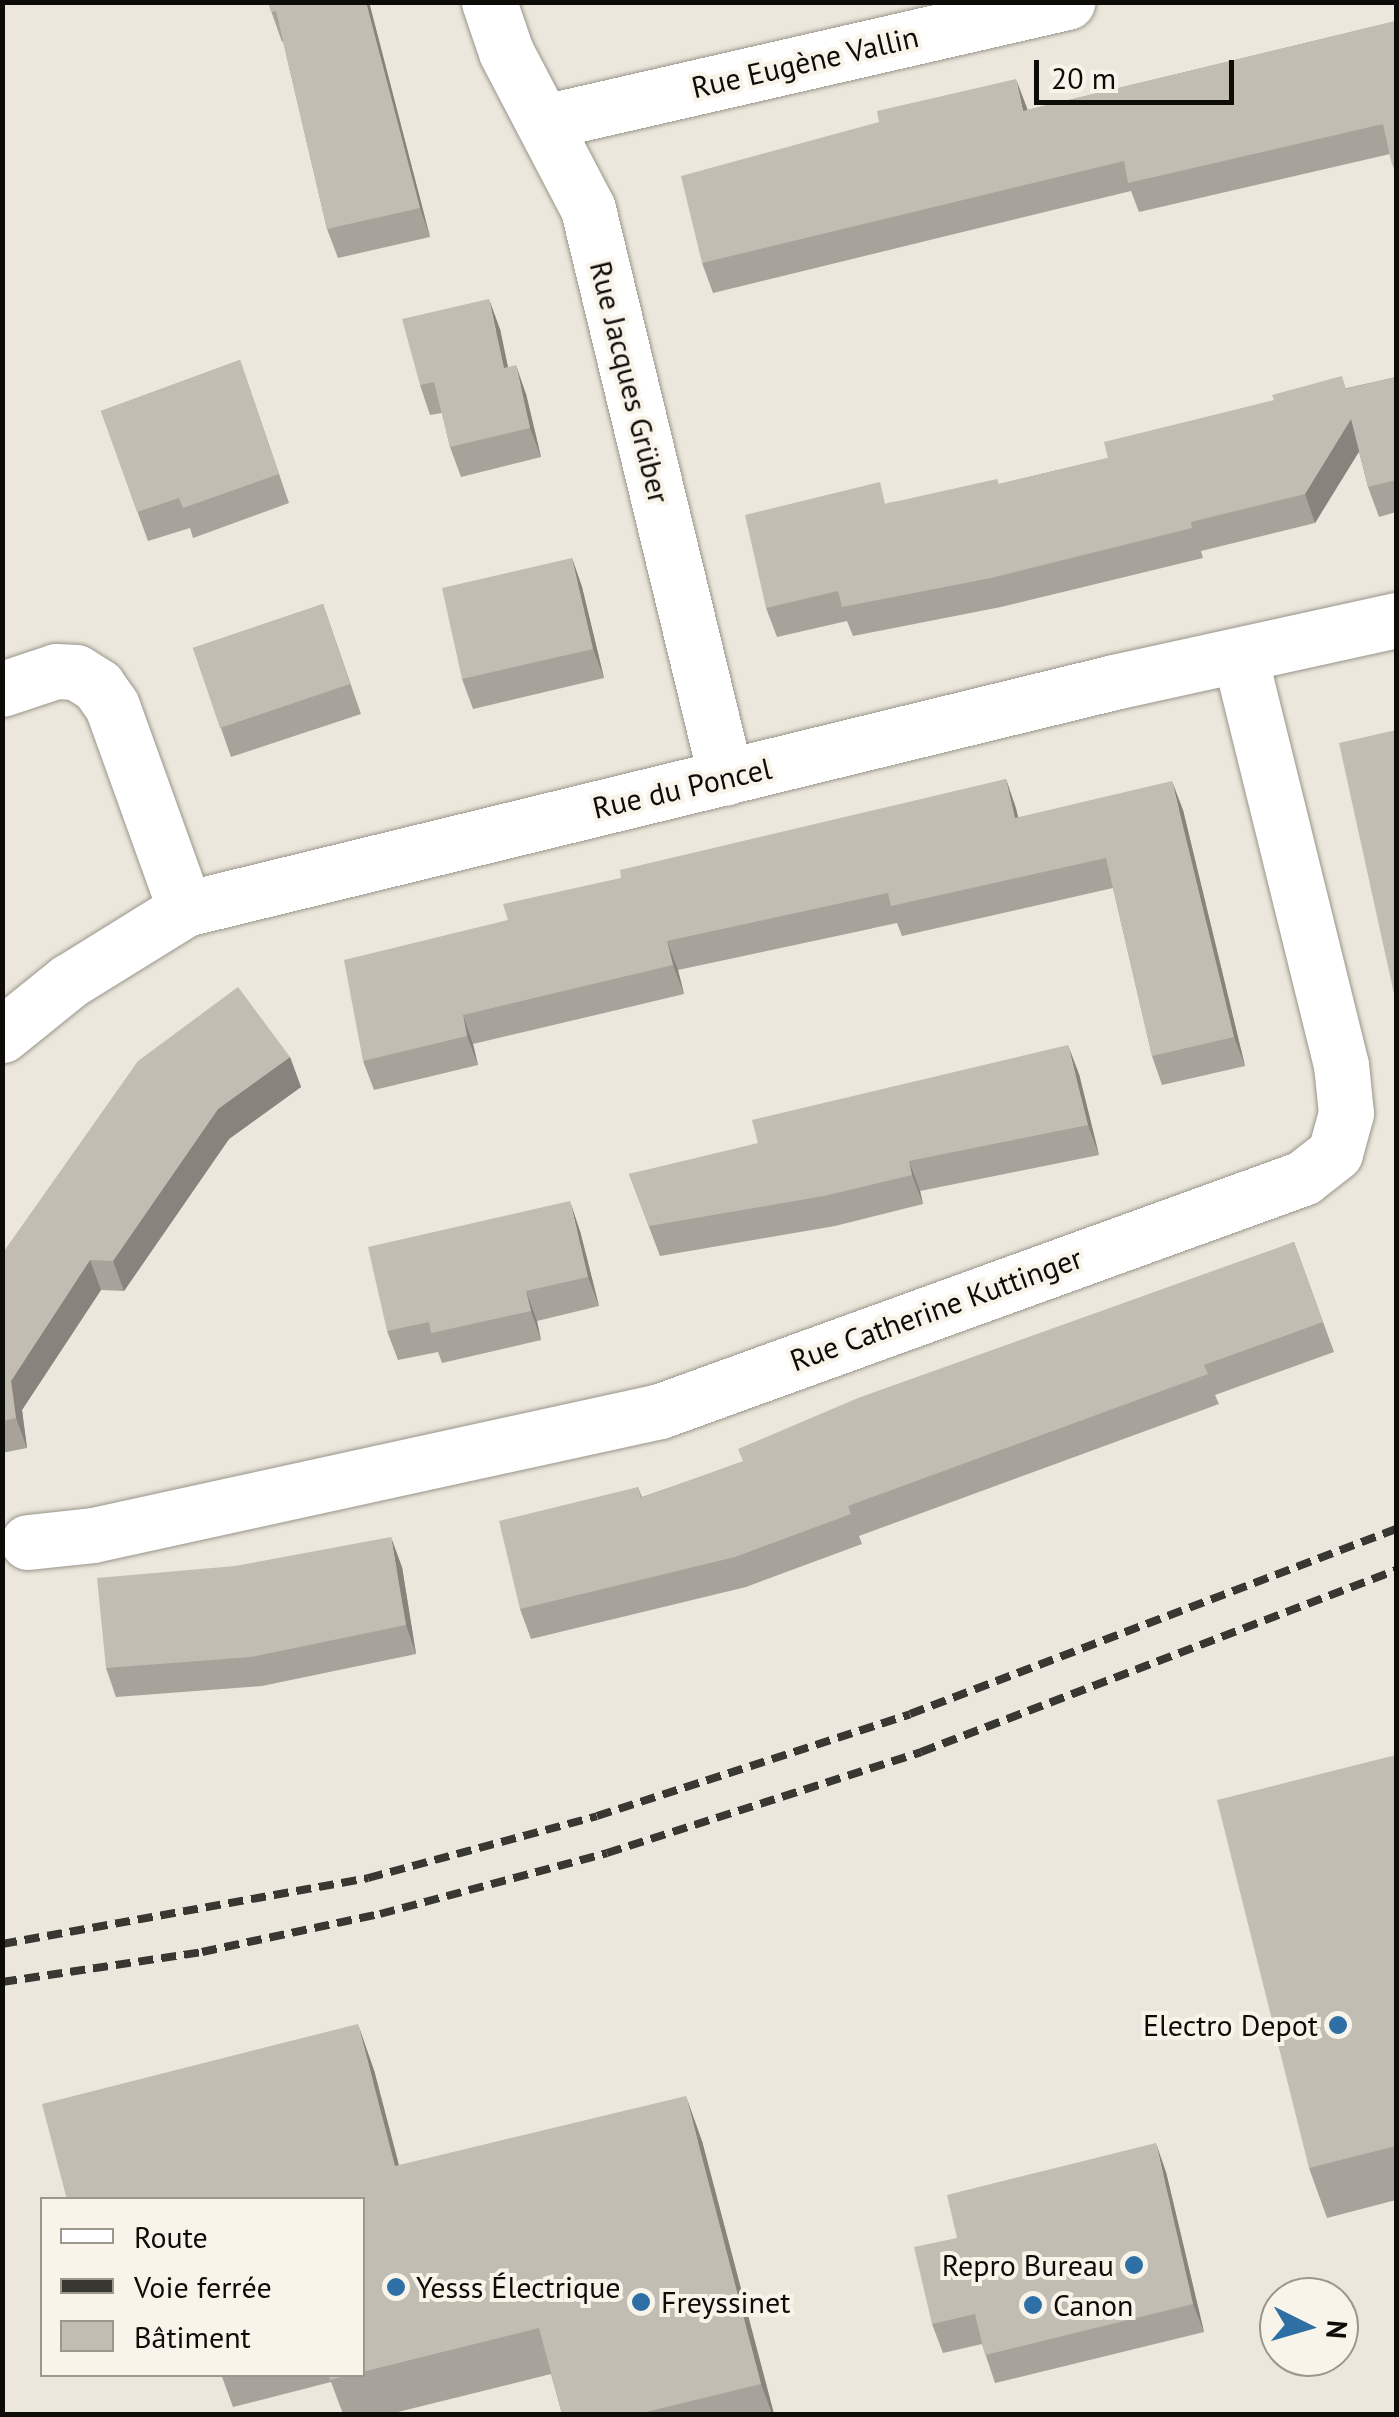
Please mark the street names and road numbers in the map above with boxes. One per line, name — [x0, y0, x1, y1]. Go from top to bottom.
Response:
street label: Rue Eugène Vallin — [688, 18, 922, 106]
street label: Rue Jacques Grüber — [583, 257, 677, 507]
street label: Rue du Poncel — [589, 750, 775, 826]
street label: Rue Catherine Kuttinger — [785, 1239, 1087, 1379]

